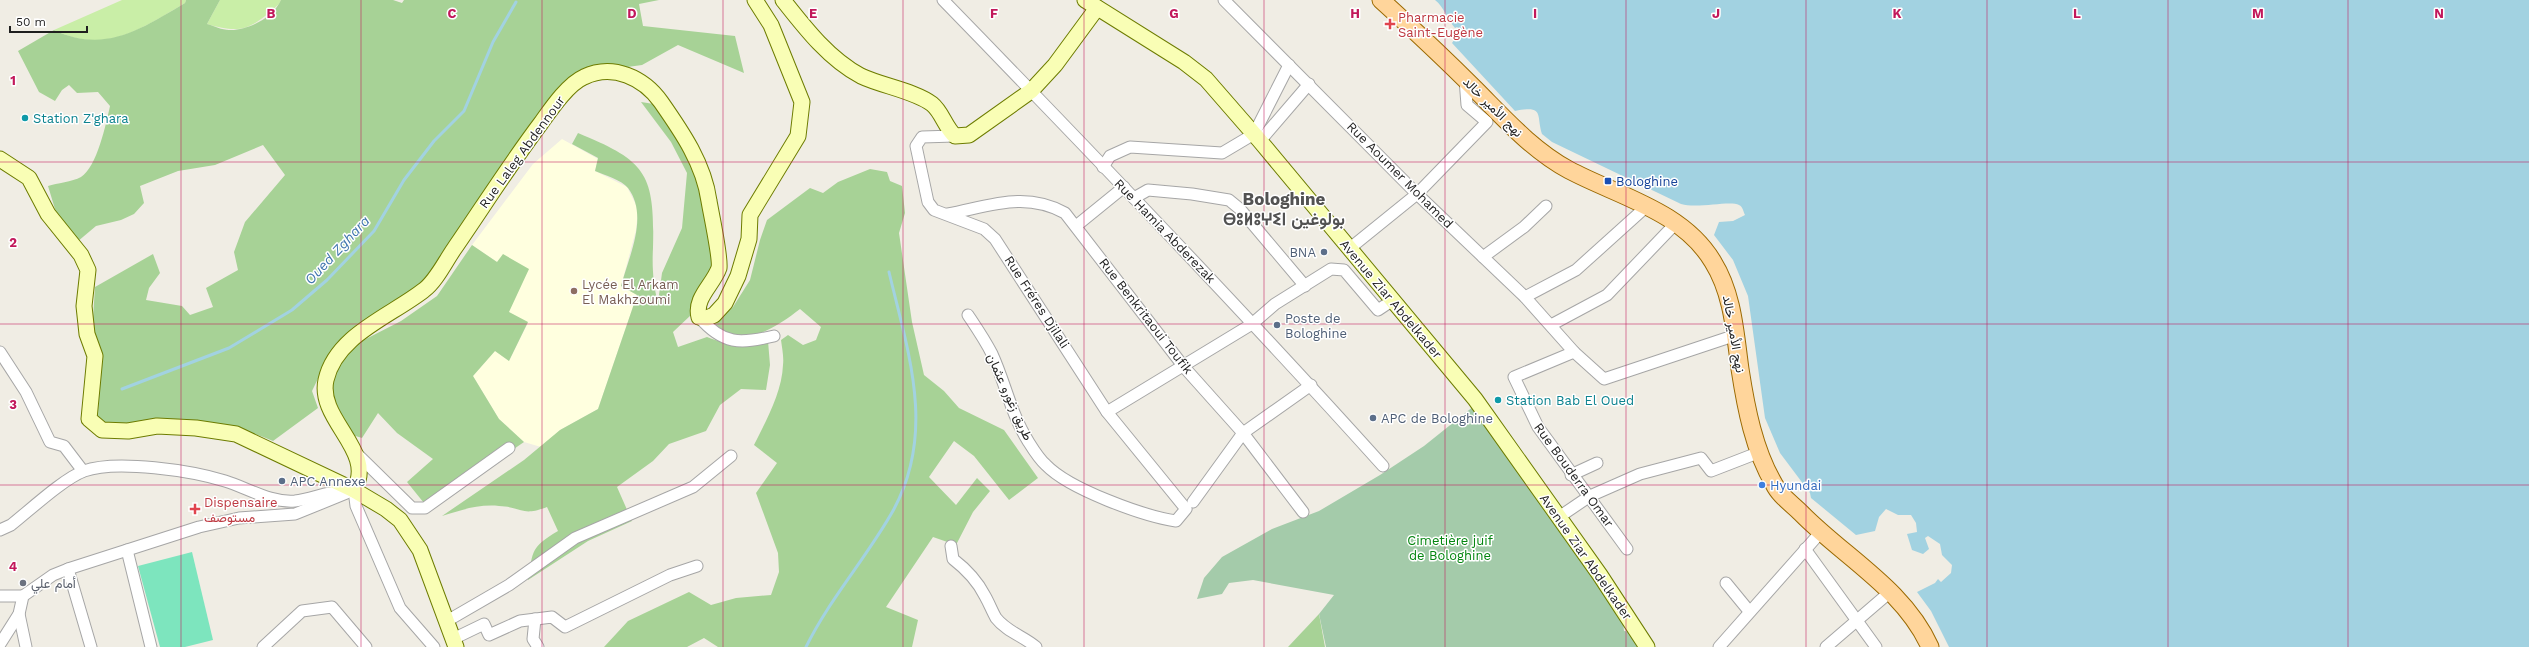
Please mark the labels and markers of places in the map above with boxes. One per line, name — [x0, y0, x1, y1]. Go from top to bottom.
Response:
place label: Pharmacie Saint-Eugène — [1398, 10, 1483, 40]
marker: Pharmacie Saint-Eugène — [1385, 19, 1395, 29]
place label: Station Z'ghara — [33, 111, 129, 126]
marker: Station Z'ghara — [20, 113, 30, 123]
place label: Bologhine — [1616, 174, 1678, 189]
marker: Bologhine — [1603, 176, 1613, 186]
place label: BNA — [1289, 245, 1316, 260]
marker: BNA — [1319, 247, 1329, 257]
place label: Lycée El Arkam El Makhzoumi — [582, 277, 679, 307]
marker: Lycée El Arkam El Makhzoumi — [569, 286, 579, 296]
place label: Poste de Bologhine — [1285, 311, 1347, 341]
marker: Poste de Bologhine — [1272, 320, 1282, 330]
place label: Station Bab El Oued — [1506, 393, 1634, 408]
marker: Station Bab El Oued — [1493, 395, 1503, 405]
place label: APC de Bologhine — [1381, 411, 1493, 426]
marker: APC de Bologhine — [1368, 413, 1378, 423]
place label: APC Annexe — [290, 474, 365, 489]
marker: APC Annexe — [277, 476, 287, 486]
place label: Hyundai — [1770, 478, 1821, 493]
marker: Hyundai — [1757, 480, 1767, 490]
place label: Dispensaire مستوصف — [204, 495, 278, 526]
marker: Dispensaire مستوصف — [189, 503, 201, 515]
place label: أمام علي — [31, 576, 76, 594]
marker: أمام علي — [18, 578, 28, 588]

